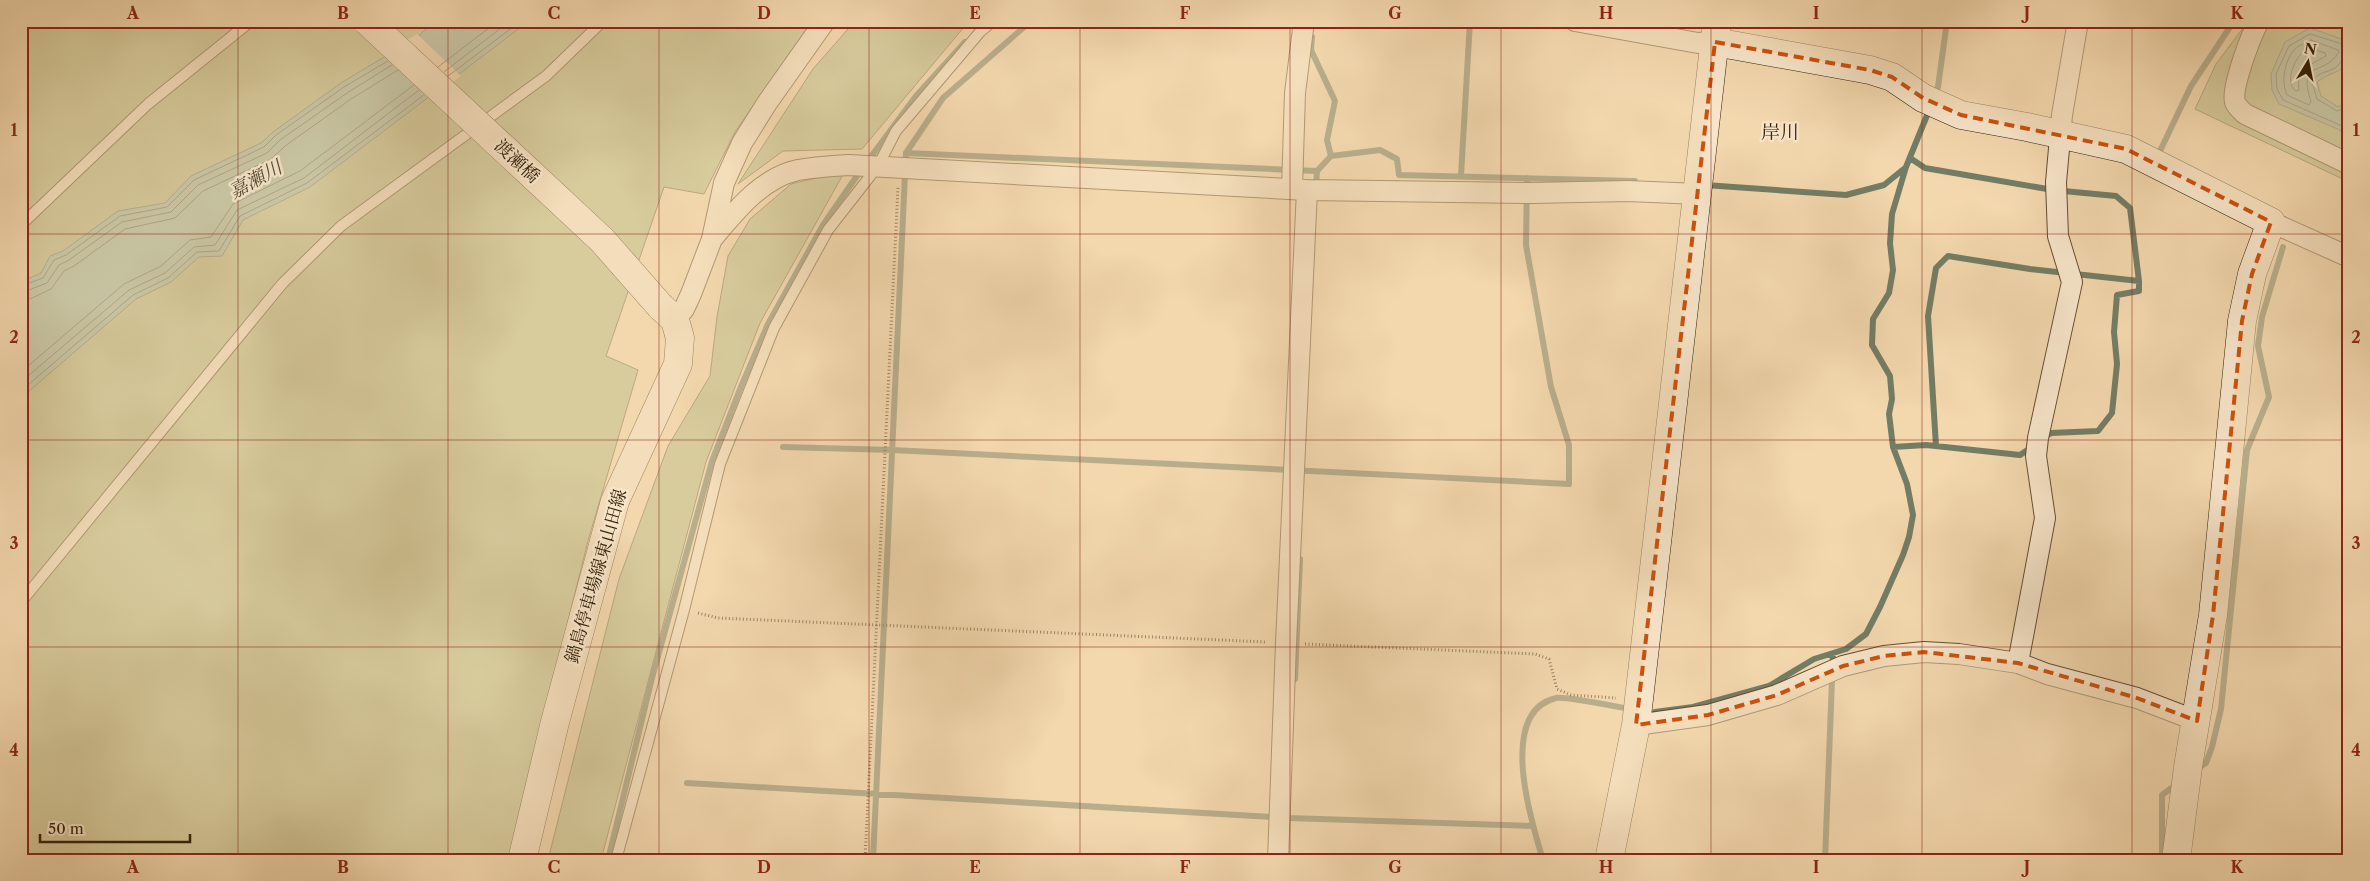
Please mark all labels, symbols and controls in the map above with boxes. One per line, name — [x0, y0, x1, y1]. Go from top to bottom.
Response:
text: A — [126, 3, 140, 23]
text: B — [337, 3, 349, 23]
text: C — [548, 3, 560, 23]
text: D — [757, 3, 771, 23]
text: E — [969, 3, 981, 23]
text: F — [1180, 3, 1191, 23]
text: G — [1388, 3, 1402, 23]
text: H — [1599, 3, 1613, 23]
text: I — [1813, 3, 1820, 23]
text: J — [2021, 3, 2030, 23]
text: K — [2231, 3, 2245, 23]
north arrow — [2282, 38, 2332, 88]
text: N — [2303, 39, 2318, 59]
text: 1 — [10, 120, 18, 140]
text: 1 — [2352, 120, 2360, 140]
district label: 岸川 — [1761, 121, 1799, 144]
street label: 渡瀬橋 — [490, 135, 544, 187]
water label: 嘉瀬川 — [225, 155, 287, 203]
text: 2 — [9, 327, 19, 347]
text: 2 — [2351, 327, 2361, 347]
street label: 鍋島停車場線東山田線 — [561, 486, 631, 666]
text: 3 — [9, 533, 19, 553]
text: 3 — [2351, 533, 2361, 553]
text: 4 — [9, 740, 19, 760]
text: 4 — [2351, 740, 2361, 760]
scale bar — [40, 811, 190, 843]
text: 50 m — [48, 819, 84, 838]
text: A — [126, 857, 140, 877]
text: B — [337, 857, 349, 877]
text: C — [548, 857, 560, 877]
text: D — [757, 857, 771, 877]
text: E — [969, 857, 981, 877]
text: F — [1180, 857, 1191, 877]
text: G — [1388, 857, 1402, 877]
text: H — [1599, 857, 1613, 877]
text: I — [1813, 857, 1820, 877]
text: J — [2021, 857, 2030, 877]
text: K — [2231, 857, 2245, 877]

